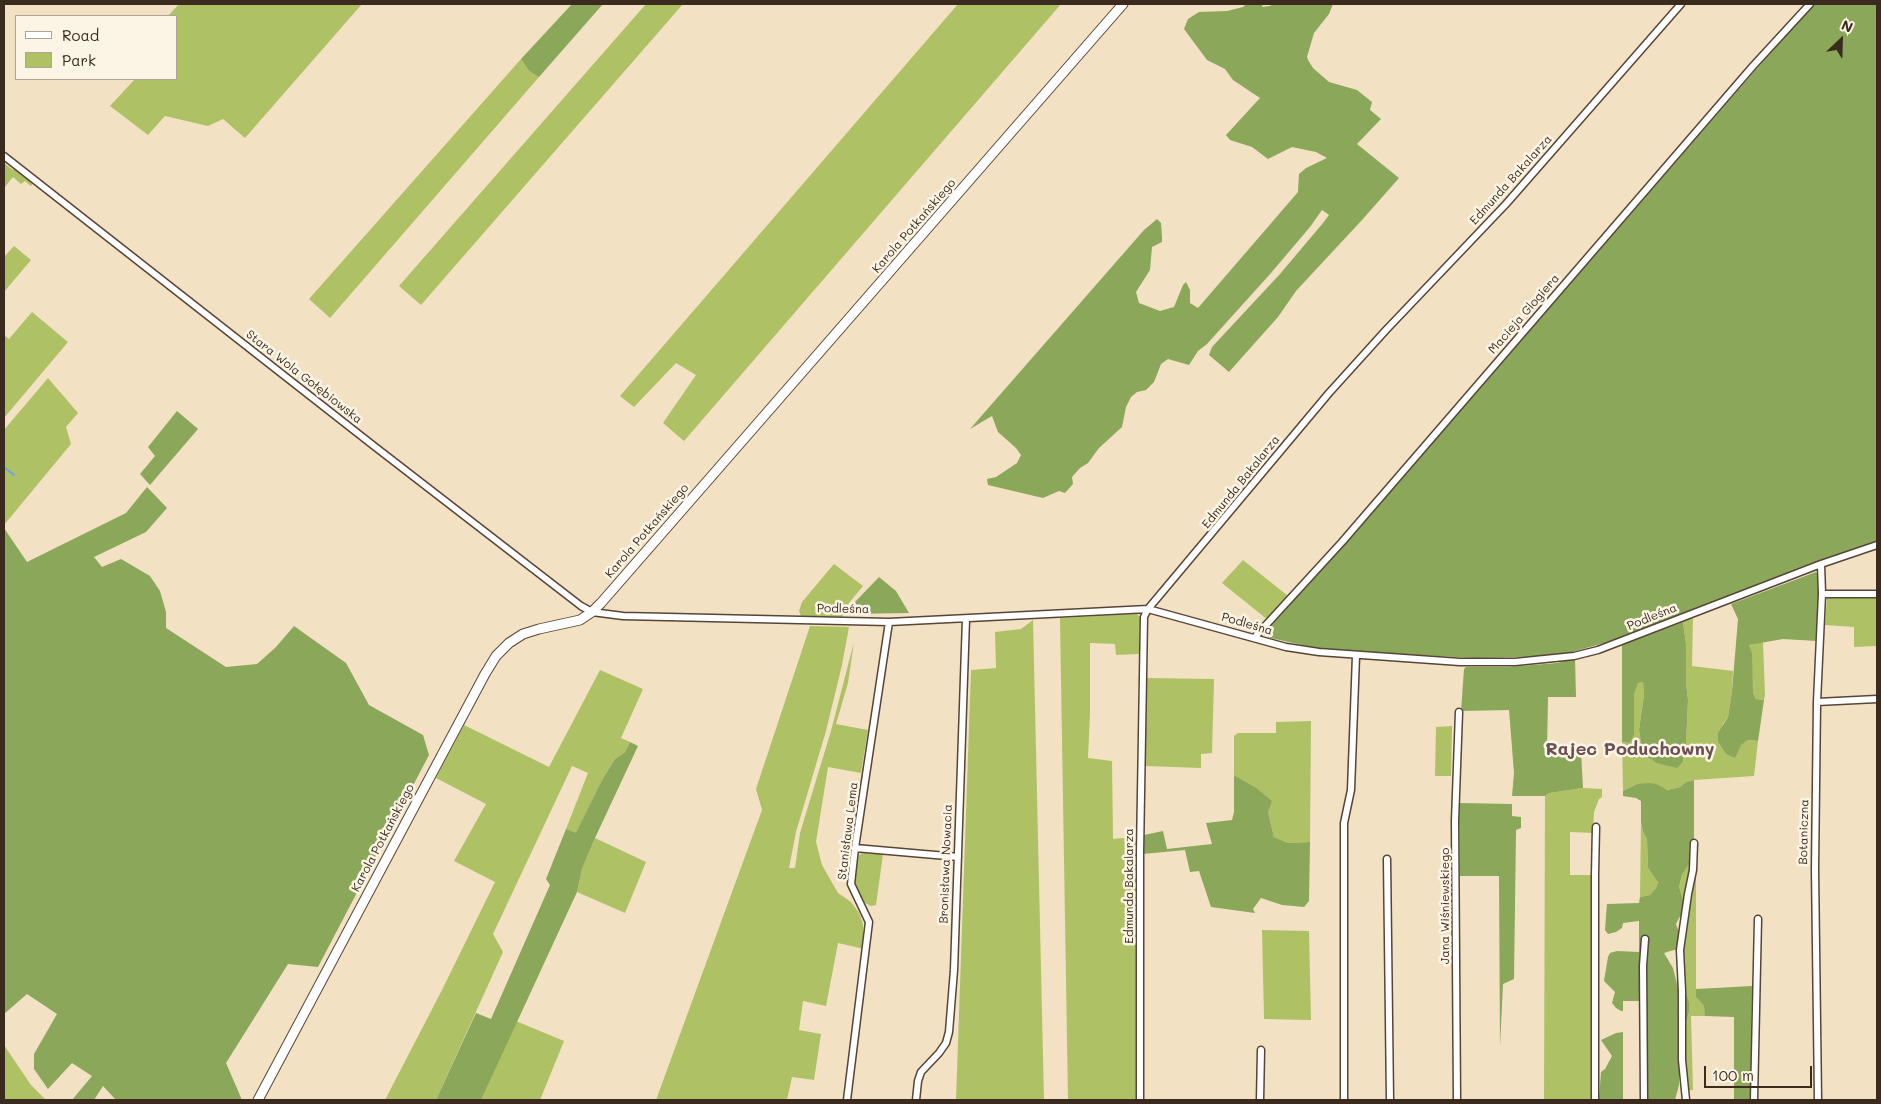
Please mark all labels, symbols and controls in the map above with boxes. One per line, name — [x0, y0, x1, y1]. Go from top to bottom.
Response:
legend — [15, 15, 178, 80]
north arrow — [1816, 15, 1866, 65]
text: N — [1839, 15, 1856, 37]
text: Road — [62, 25, 99, 45]
text: Park — [62, 50, 96, 70]
street label: Edmunda Bakalarza — [1467, 132, 1555, 228]
street label: Karola Potkańskiego — [869, 176, 959, 276]
street label: Macieja Glogiera — [1485, 271, 1563, 357]
street label: Stara Wola Gołębiowska — [243, 327, 365, 427]
street label: Edmunda Bakalarza — [1199, 433, 1283, 531]
street label: Karola Potkańskiego — [602, 481, 692, 581]
street label: Podleśna — [1625, 600, 1679, 634]
street label: Podleśna — [817, 601, 869, 617]
street label: Podleśna — [1220, 610, 1274, 638]
district label: Rajec Poduchowny — [1545, 738, 1715, 760]
street label: Stanisława Lema — [835, 781, 861, 881]
street label: Karola Potkańskiego — [349, 782, 417, 894]
street label: Botaniczna — [1796, 799, 1812, 865]
street label: Bronisława Nowacia — [937, 804, 955, 924]
street label: Edmunda Bakalarza — [1122, 828, 1136, 944]
street label: Jana Wiśniewskiego — [1438, 848, 1452, 964]
scale bar — [1706, 1056, 1814, 1088]
text: 100 m — [1712, 1065, 1754, 1085]

